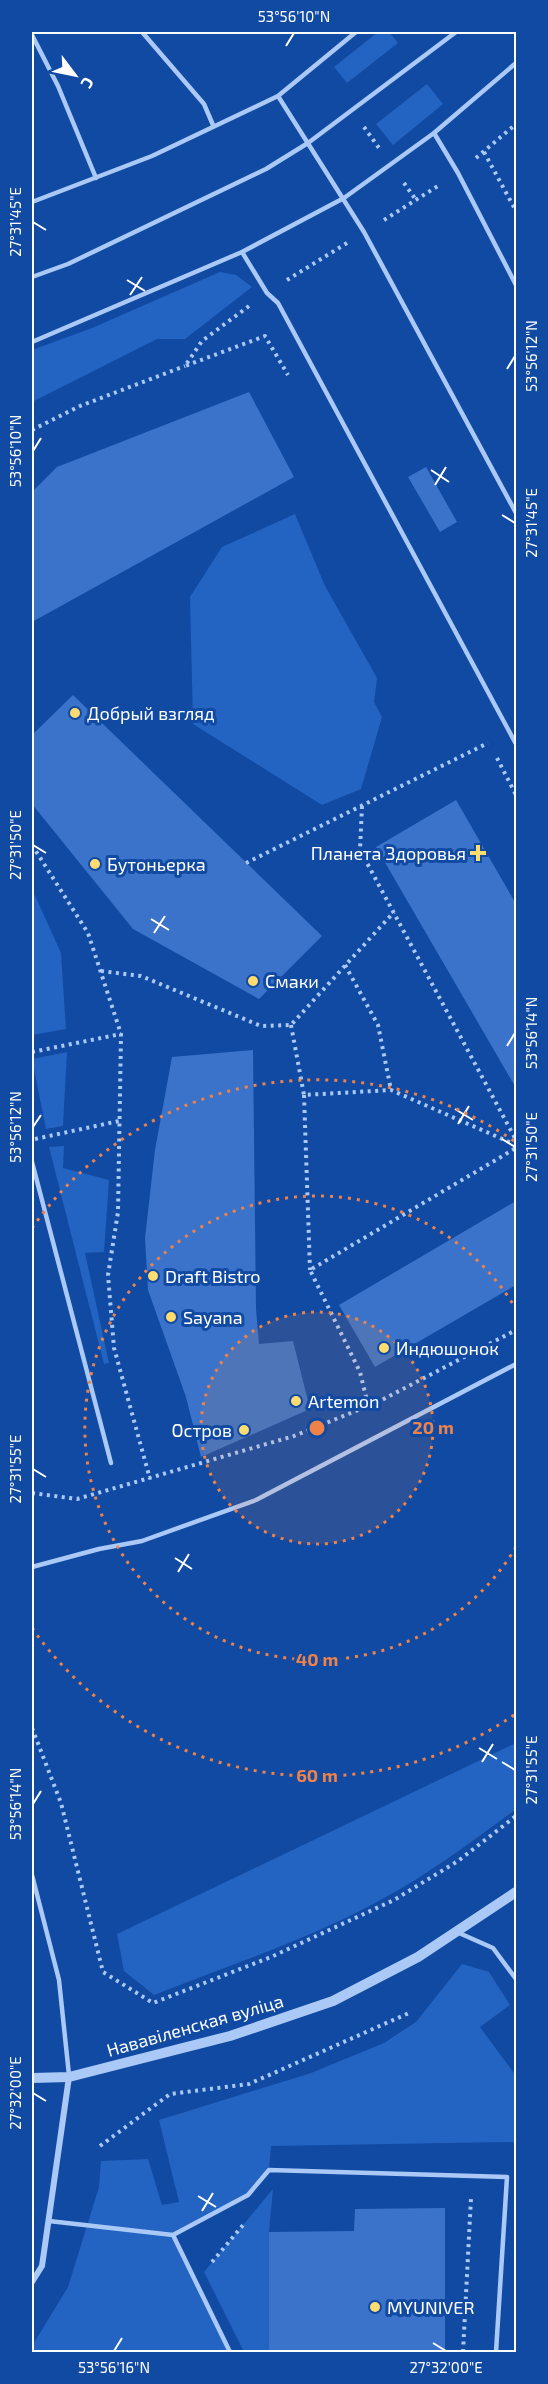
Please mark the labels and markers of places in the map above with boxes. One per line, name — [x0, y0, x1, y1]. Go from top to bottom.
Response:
place label: Добрый взгляд — [87, 702, 215, 724]
marker: Добрый взгляд — [68, 706, 82, 720]
place label: Планета Здоровья — [311, 842, 466, 864]
marker: Планета Здоровья — [471, 846, 485, 860]
place label: Бутоньерка — [107, 853, 206, 875]
marker: Бутоньерка — [88, 857, 102, 871]
place label: Смаки — [265, 970, 319, 992]
marker: Смаки — [246, 974, 260, 988]
place label: Draft Bistro — [165, 1265, 261, 1287]
marker: Draft Bistro — [146, 1269, 160, 1283]
place label: Sayana — [183, 1306, 243, 1328]
marker: Sayana — [164, 1310, 178, 1324]
place label: Индюшонок — [396, 1337, 499, 1359]
marker: Индюшонок — [377, 1341, 391, 1355]
place label: Artemon — [308, 1390, 379, 1412]
marker: Artemon — [289, 1394, 303, 1408]
centre of rings — [307, 1418, 327, 1438]
place label: Остров — [172, 1419, 232, 1441]
marker: Остров — [237, 1423, 251, 1437]
place label: MYUNIVER — [387, 2296, 475, 2318]
marker: MYUNIVER — [368, 2300, 382, 2314]

